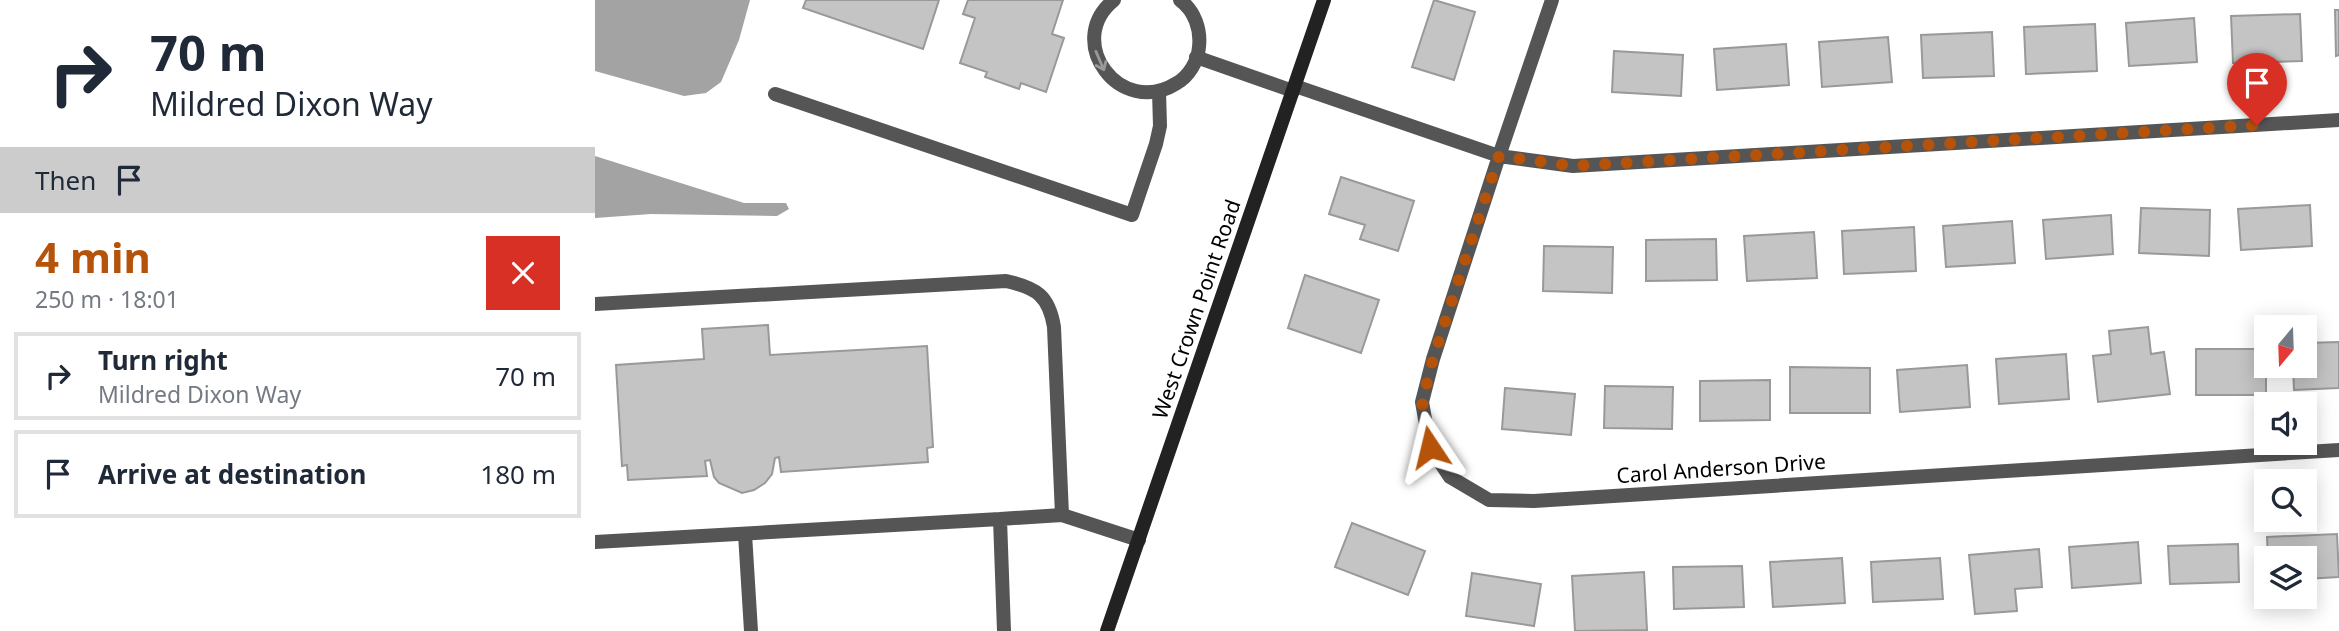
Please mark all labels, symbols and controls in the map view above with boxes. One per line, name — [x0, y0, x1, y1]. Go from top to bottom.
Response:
text: 70 m — [150, 19, 267, 85]
icon: right — [35, 28, 126, 119]
one-way arrow — [1094, 50, 1107, 71]
pin — [2227, 53, 2287, 125]
icon: arrive — [2238, 64, 2276, 102]
text: Mildred Dixon Way — [150, 82, 433, 125]
icon: arrive — [110, 161, 148, 199]
text: Then — [35, 162, 96, 198]
street label: West Crown Point Road — [1145, 196, 1247, 422]
text: 4 min — [35, 228, 151, 285]
button: close — [486, 236, 560, 310]
text: 250 m · 18:01 — [35, 283, 179, 315]
north arrow — [2254, 315, 2317, 378]
map controls — [2254, 315, 2317, 609]
text: Turn right — [98, 342, 228, 378]
icon: right — [39, 357, 77, 395]
text: 70 m — [495, 358, 556, 394]
text: Mildred Dixon Way — [98, 378, 301, 410]
button: sound — [2254, 392, 2317, 455]
position arrow — [1393, 410, 1467, 484]
street label: Carol Anderson Drive — [1615, 447, 1827, 489]
icon: arrive — [39, 455, 77, 493]
text: Arrive at destination — [98, 456, 367, 492]
text: 180 m — [480, 456, 556, 492]
button: search — [2254, 469, 2317, 532]
button: layers — [2254, 546, 2317, 609]

